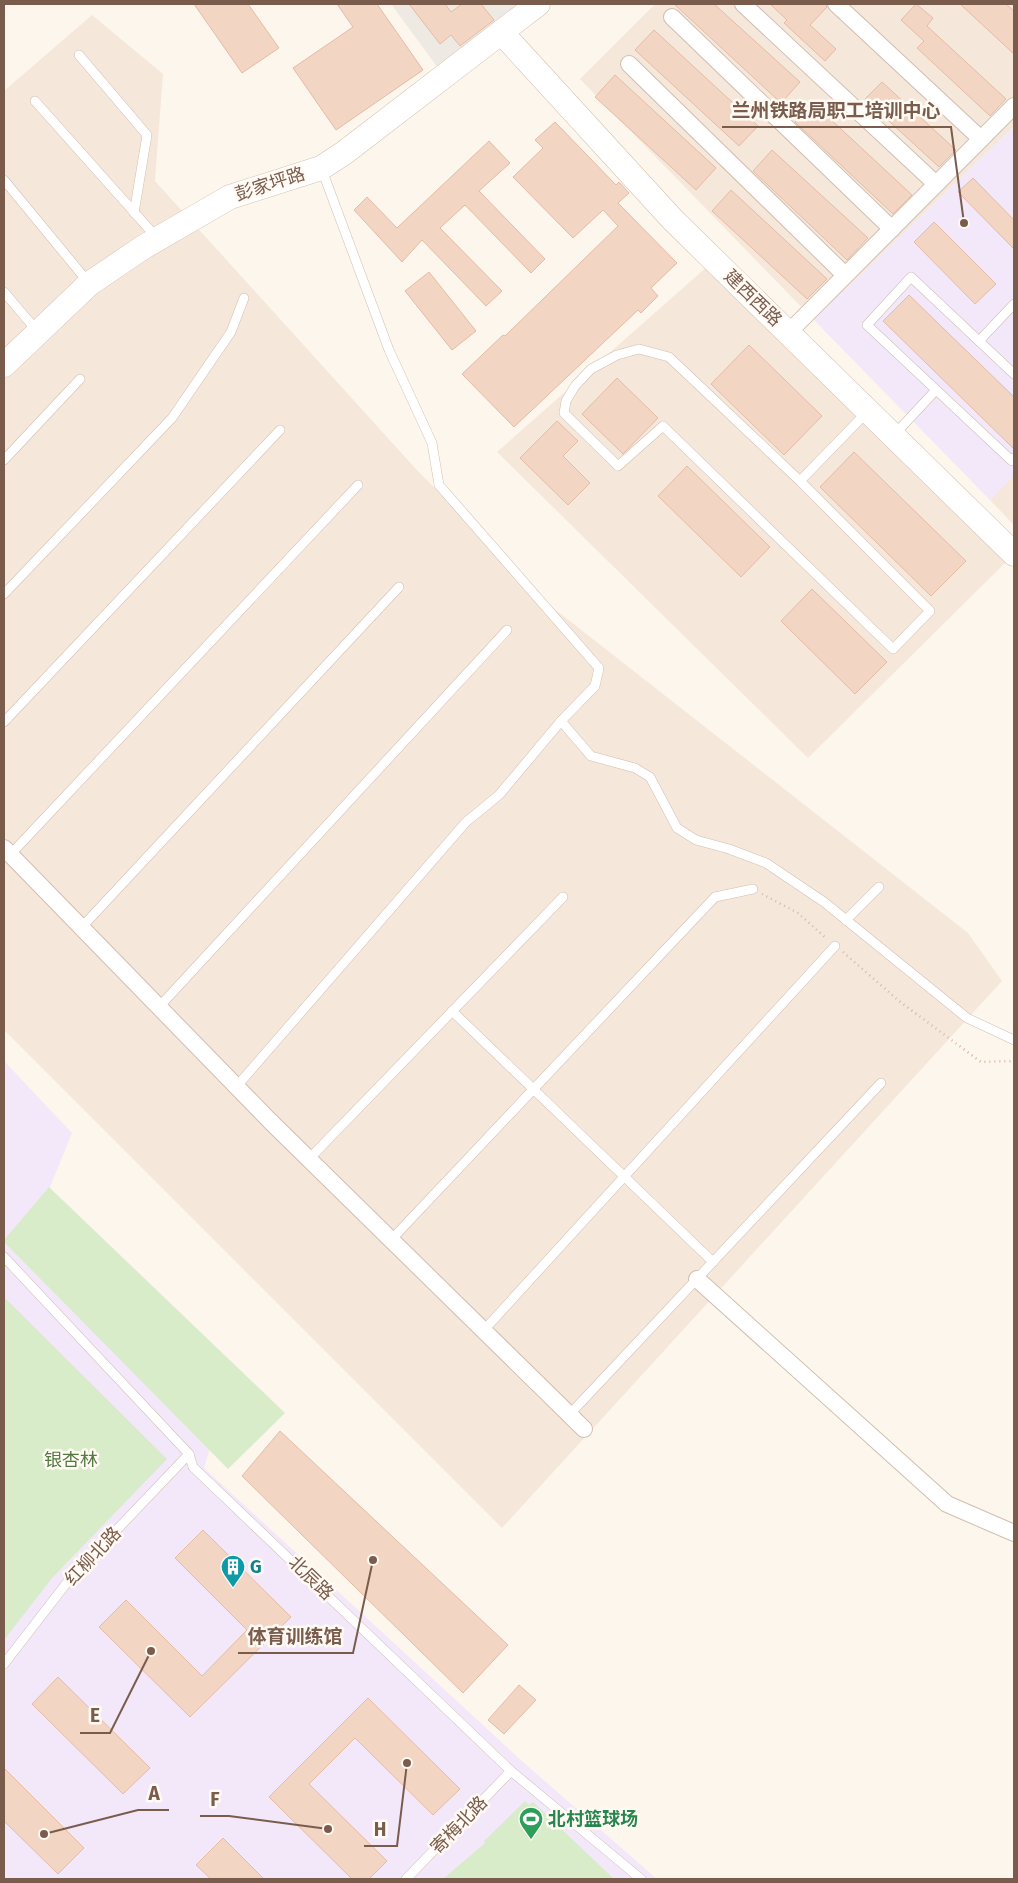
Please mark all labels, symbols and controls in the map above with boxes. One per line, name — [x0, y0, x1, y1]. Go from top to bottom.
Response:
callout: 兰州铁路局职工培训中心 — [722, 93, 951, 127]
text: 兰州铁路局职工培训中心 — [731, 99, 941, 122]
street label: 彭家坪路 — [232, 162, 308, 206]
street label: 建西西路 — [719, 265, 787, 331]
park label: 银杏林 — [44, 1449, 98, 1471]
street label: 红柳北路 — [60, 1522, 126, 1590]
street label: 北辰路 — [284, 1551, 338, 1605]
building icon: G — [220, 1554, 246, 1588]
place label: G — [250, 1556, 262, 1578]
callout: 体育训练馆 — [238, 1619, 353, 1653]
text: 体育训练馆 — [247, 1625, 343, 1648]
callout: E — [80, 1699, 110, 1733]
text: E — [90, 1704, 100, 1727]
callout: A — [138, 1776, 169, 1810]
text: A — [147, 1782, 160, 1805]
callout: F — [200, 1782, 229, 1816]
text: F — [210, 1788, 220, 1811]
street label: 寄梅北路 — [426, 1791, 492, 1859]
sports icon: 北村篮球场 — [518, 1806, 544, 1840]
place label: 北村篮球场 — [548, 1808, 638, 1830]
callout: H — [364, 1812, 397, 1846]
text: H — [374, 1818, 386, 1841]

